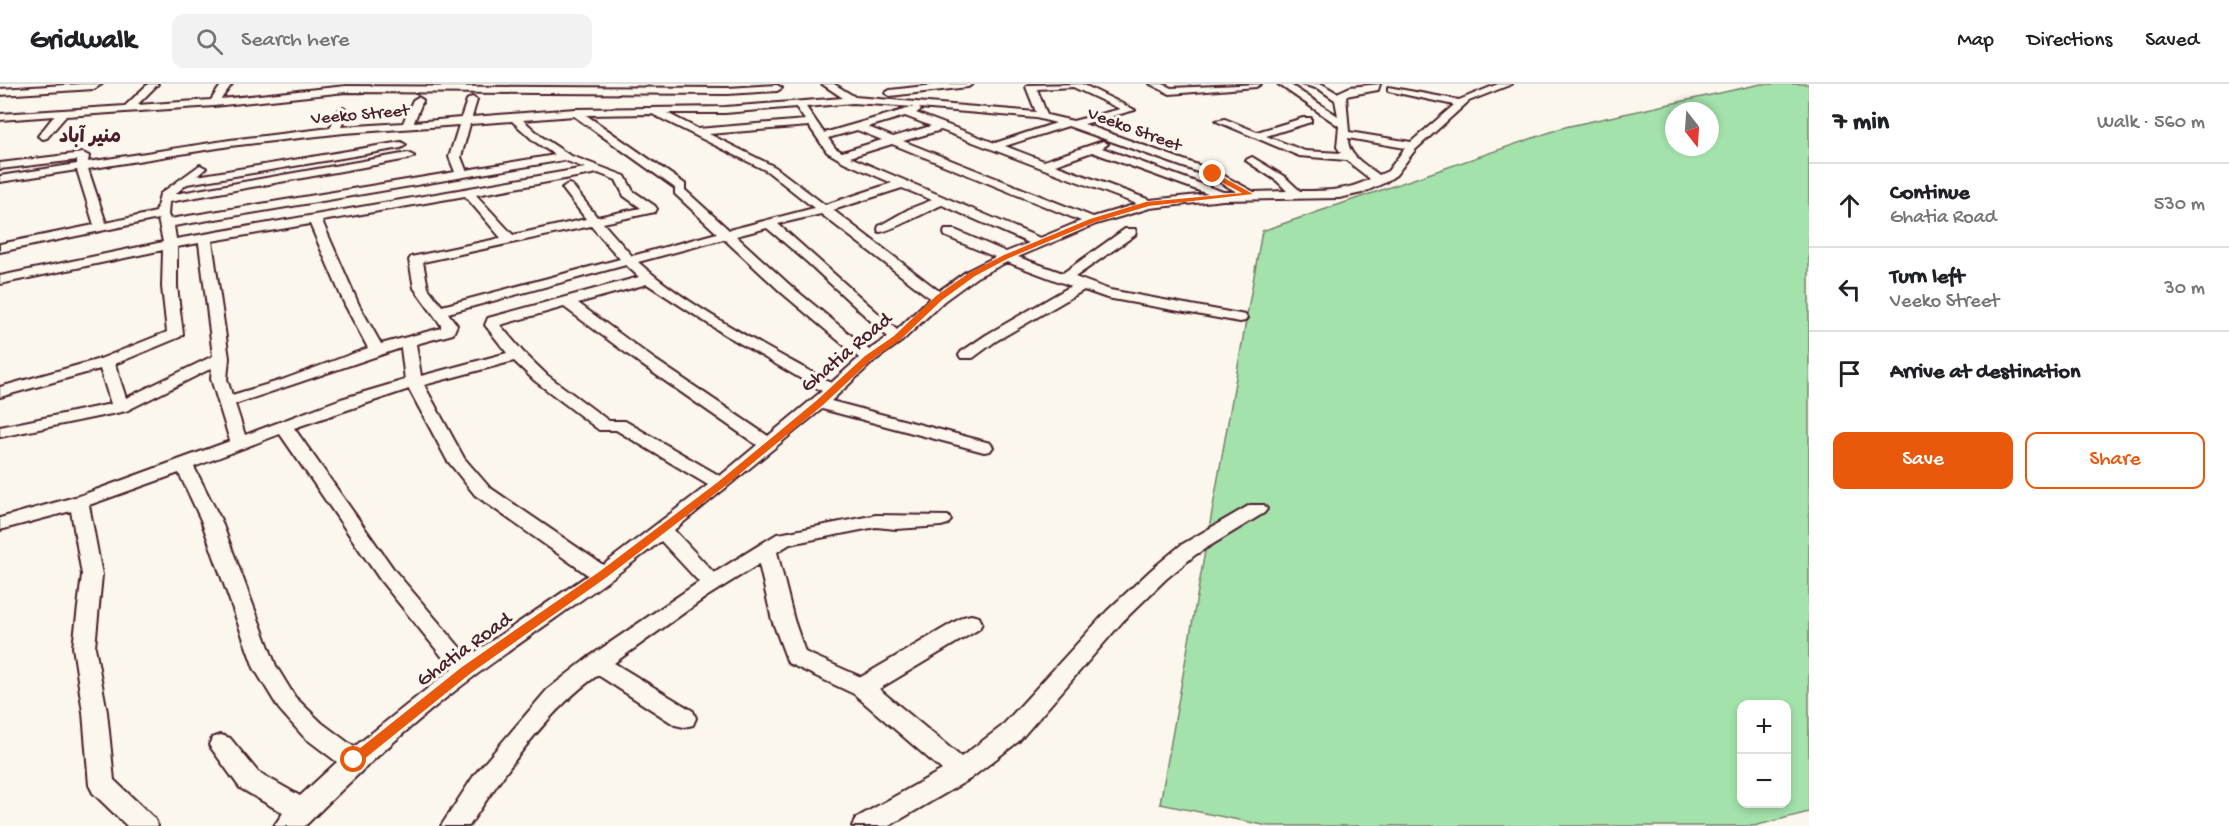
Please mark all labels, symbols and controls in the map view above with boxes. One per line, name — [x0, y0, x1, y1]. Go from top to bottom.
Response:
search box — [172, 14, 592, 68]
text: Gridwalk — [30, 25, 136, 58]
icon: search — [193, 25, 226, 58]
text: Search here — [241, 28, 349, 54]
text: Map — [1957, 29, 1994, 54]
text: Directions — [2027, 29, 2112, 54]
text: Saved — [2145, 29, 2199, 54]
street label: Veeko Street — [309, 101, 412, 130]
north arrow — [1665, 102, 1719, 156]
street label: Veeko Street — [1083, 103, 1185, 158]
text: 7 min — [1833, 108, 1889, 139]
text: Walk · 560 m — [2097, 112, 2205, 135]
district label: منیر آباد — [59, 124, 121, 150]
route end — [1199, 160, 1225, 186]
text: Continue — [1890, 181, 1970, 207]
icon: ahead — [1833, 189, 1866, 222]
text: 530 m — [2154, 194, 2205, 217]
text: Ghatia Road — [1890, 207, 1996, 230]
text: Turn left — [1890, 265, 1964, 291]
icon: left — [1833, 273, 1866, 306]
text: 30 m — [2164, 278, 2205, 301]
text: Veeko Street — [1890, 291, 1999, 314]
street label: Ghatia Road — [796, 307, 899, 399]
icon: arrive — [1833, 357, 1866, 390]
text: Arrive at destination — [1890, 360, 2080, 386]
button: Save — [1833, 432, 2013, 489]
button: Share — [2025, 432, 2205, 489]
street label: Ghatia Road — [412, 607, 519, 694]
map controls — [1737, 700, 1791, 808]
button: + — [1737, 700, 1791, 754]
route start — [340, 746, 366, 772]
button: − — [1737, 754, 1791, 808]

